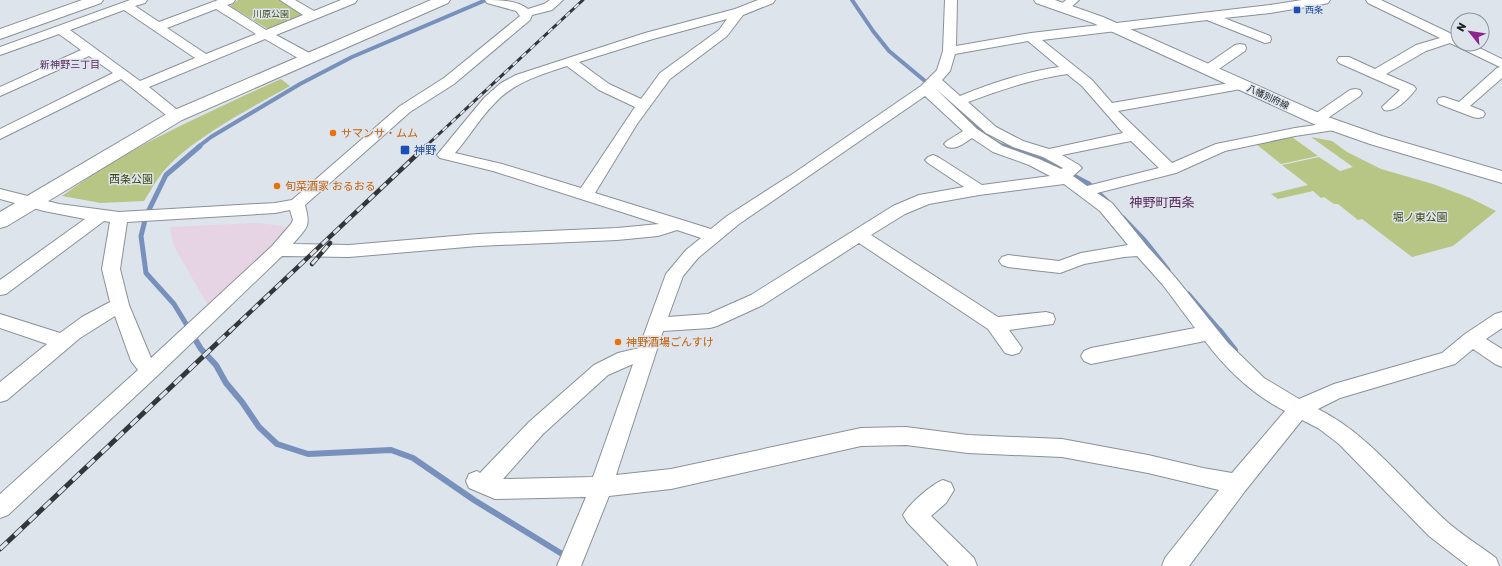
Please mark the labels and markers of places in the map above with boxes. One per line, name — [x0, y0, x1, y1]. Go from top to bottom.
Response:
marker: 西条 — [1292, 5, 1302, 15]
place label: 西条 — [1305, 5, 1323, 15]
place label: サマンサ・ムム — [341, 127, 418, 140]
marker: サマンサ・ムム — [328, 128, 338, 138]
marker: 神野 — [399, 144, 411, 156]
place label: 神野 — [414, 144, 436, 157]
place label: 旬菜酒家 おるおる — [285, 180, 376, 193]
marker: 旬菜酒家 おるおる — [272, 181, 282, 191]
place label: 神野酒場ごんすけ — [626, 336, 714, 349]
marker: 神野酒場ごんすけ — [613, 337, 623, 347]

